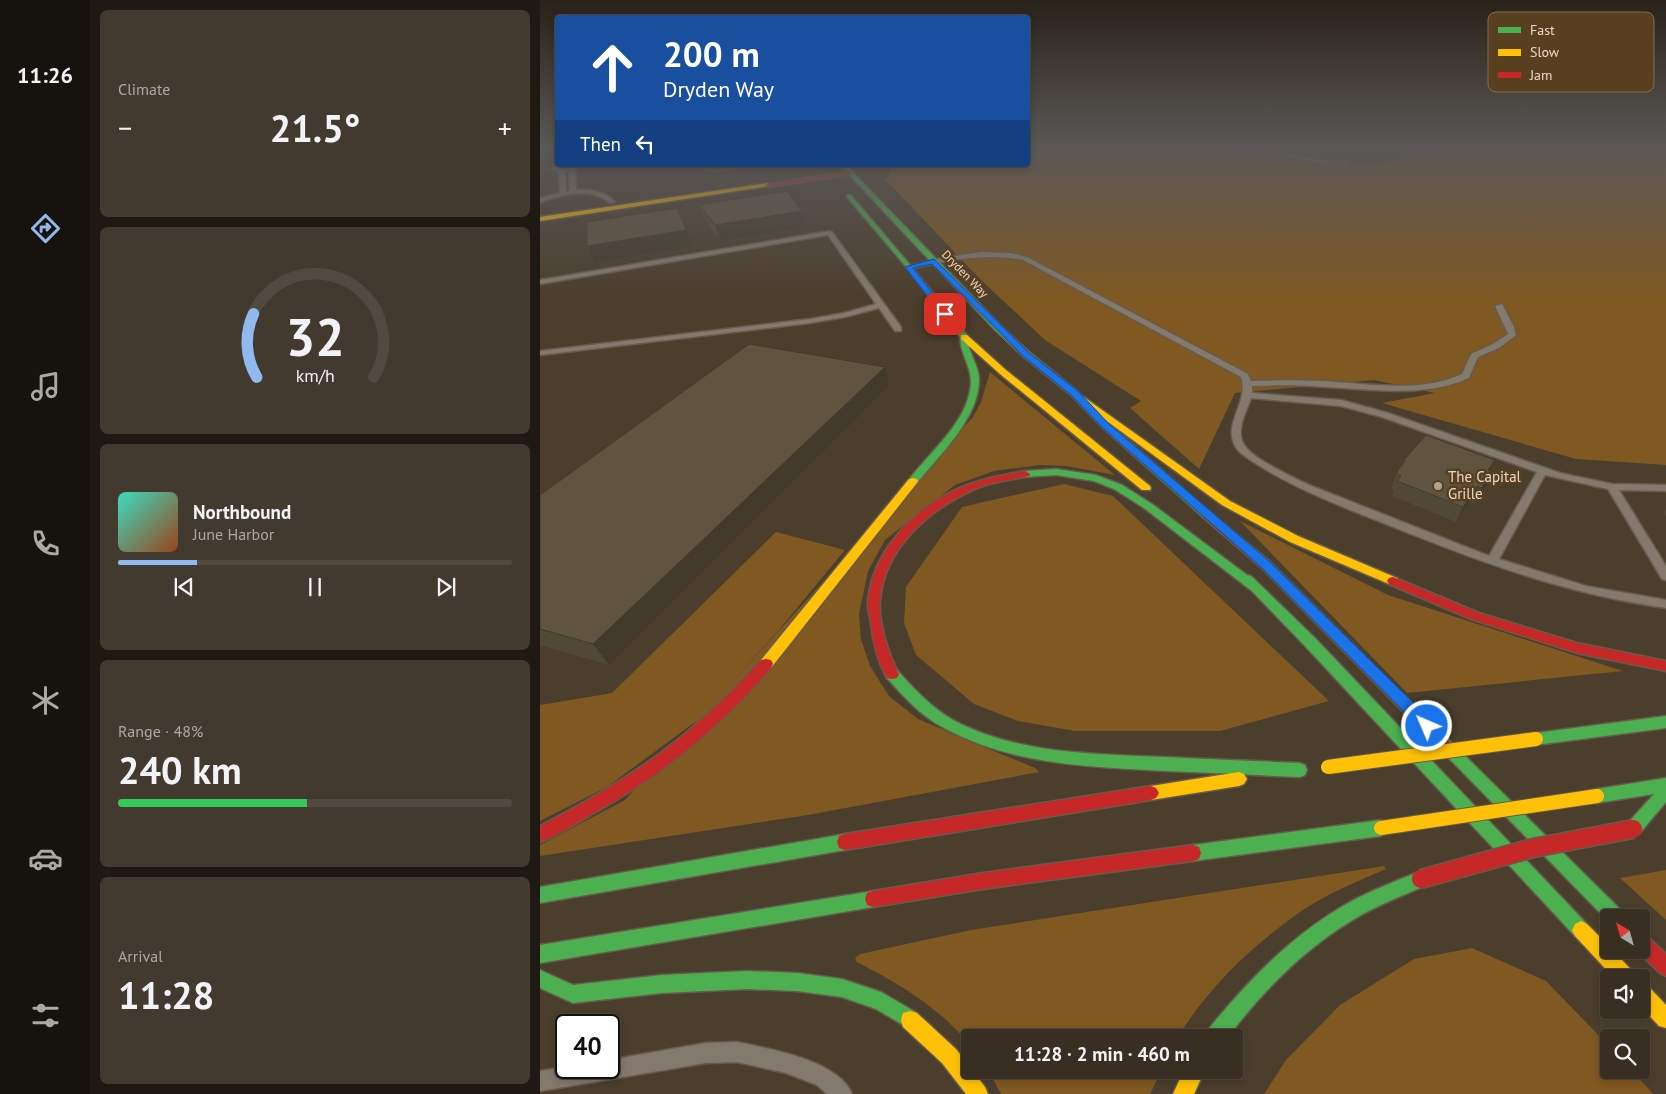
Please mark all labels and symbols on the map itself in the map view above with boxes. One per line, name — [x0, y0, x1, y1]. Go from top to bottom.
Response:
legend — [1488, 12, 1654, 92]
text: Fast — [1530, 21, 1555, 39]
text: Slow — [1530, 43, 1560, 61]
text: Jam — [1529, 66, 1552, 84]
street label: Dryden Way — [939, 247, 992, 301]
pin — [924, 293, 966, 335]
place label: The Capital Grille — [1448, 467, 1522, 503]
marker: The Capital Grille — [1432, 480, 1444, 492]
position arrow — [1400, 699, 1452, 751]
north arrow — [1600, 909, 1650, 959]
speed limit sign: 40 — [555, 1014, 620, 1079]

